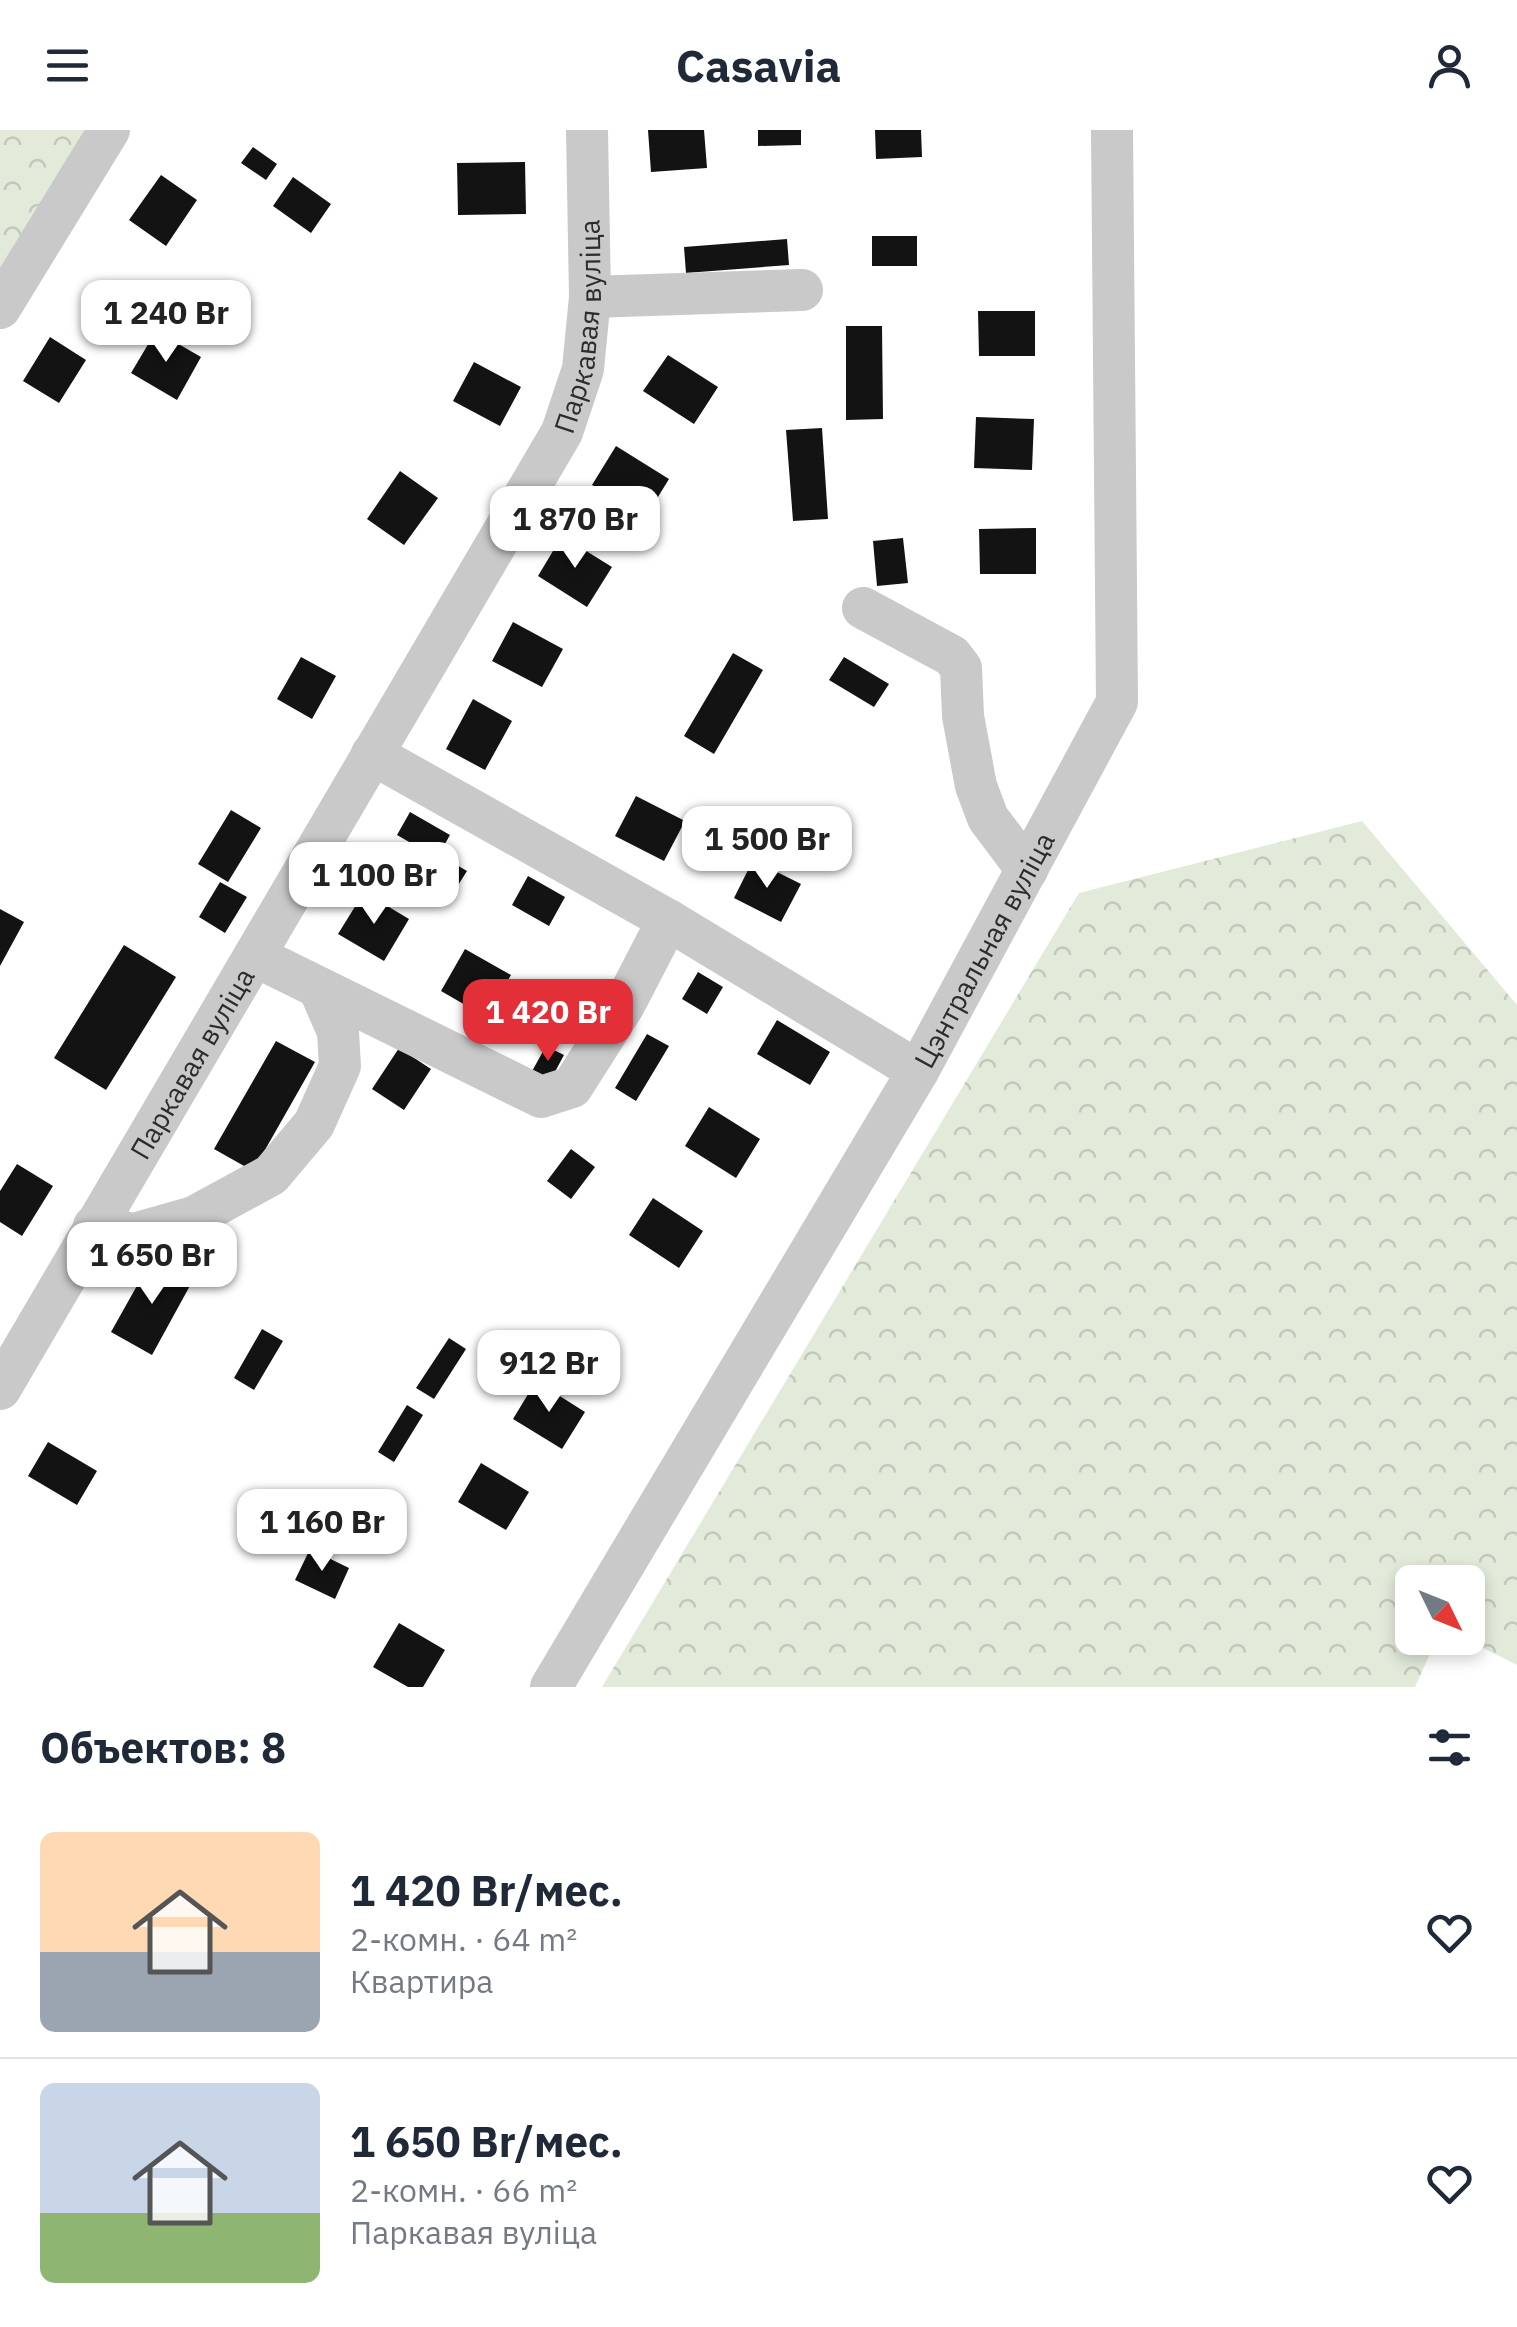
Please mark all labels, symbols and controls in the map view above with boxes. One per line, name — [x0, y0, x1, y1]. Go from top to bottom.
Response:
text: Casavia — [676, 36, 841, 94]
icon: menu — [40, 38, 95, 93]
icon: person — [1422, 38, 1477, 93]
street label: Паркавая вуліца — [544, 219, 609, 438]
pin: 1 240 Br — [63, 280, 269, 365]
text: 1 240 Br — [103, 291, 229, 333]
pin: 1 870 Br — [472, 486, 678, 571]
text: 1 870 Br — [512, 497, 638, 539]
pin: 1 500 Br — [664, 806, 870, 891]
text: 1 500 Br — [704, 817, 830, 859]
street label: Цэнтральная вуліца — [905, 825, 1062, 1074]
pin: 1 100 Br — [271, 842, 477, 927]
text: 1 100 Br — [311, 853, 437, 895]
street label: Паркавая вуліца — [121, 960, 262, 1166]
pin: 1 420 Br — [445, 979, 651, 1064]
text: 1 420 Br — [485, 990, 611, 1032]
pin: 1 650 Br — [49, 1222, 255, 1307]
text: 1 650 Br — [89, 1233, 215, 1275]
pin: 912 Br — [468, 1330, 630, 1415]
text: 912 Br — [499, 1341, 599, 1383]
pin: 1 160 Br — [219, 1489, 425, 1574]
text: 1 160 Br — [259, 1500, 385, 1542]
north arrow — [1395, 1565, 1485, 1655]
map controls — [1395, 1565, 1485, 1655]
text: Объектов: 8 — [40, 1720, 286, 1775]
icon: filters — [1422, 1720, 1477, 1775]
text: 1 420 Br/мес. — [350, 1863, 623, 1918]
icon: home — [120, 1872, 240, 1992]
icon: heart — [1422, 1905, 1477, 1960]
text: 2-комн. · 64 m² — [350, 1918, 577, 1960]
text: Квартира — [350, 1960, 493, 2002]
text: 1 650 Br/мес. — [350, 2114, 623, 2169]
icon: home — [120, 2123, 240, 2243]
icon: heart — [1422, 2156, 1477, 2211]
text: 2-комн. · 66 m² — [350, 2169, 577, 2211]
text: Паркавая вуліца — [350, 2211, 597, 2253]

